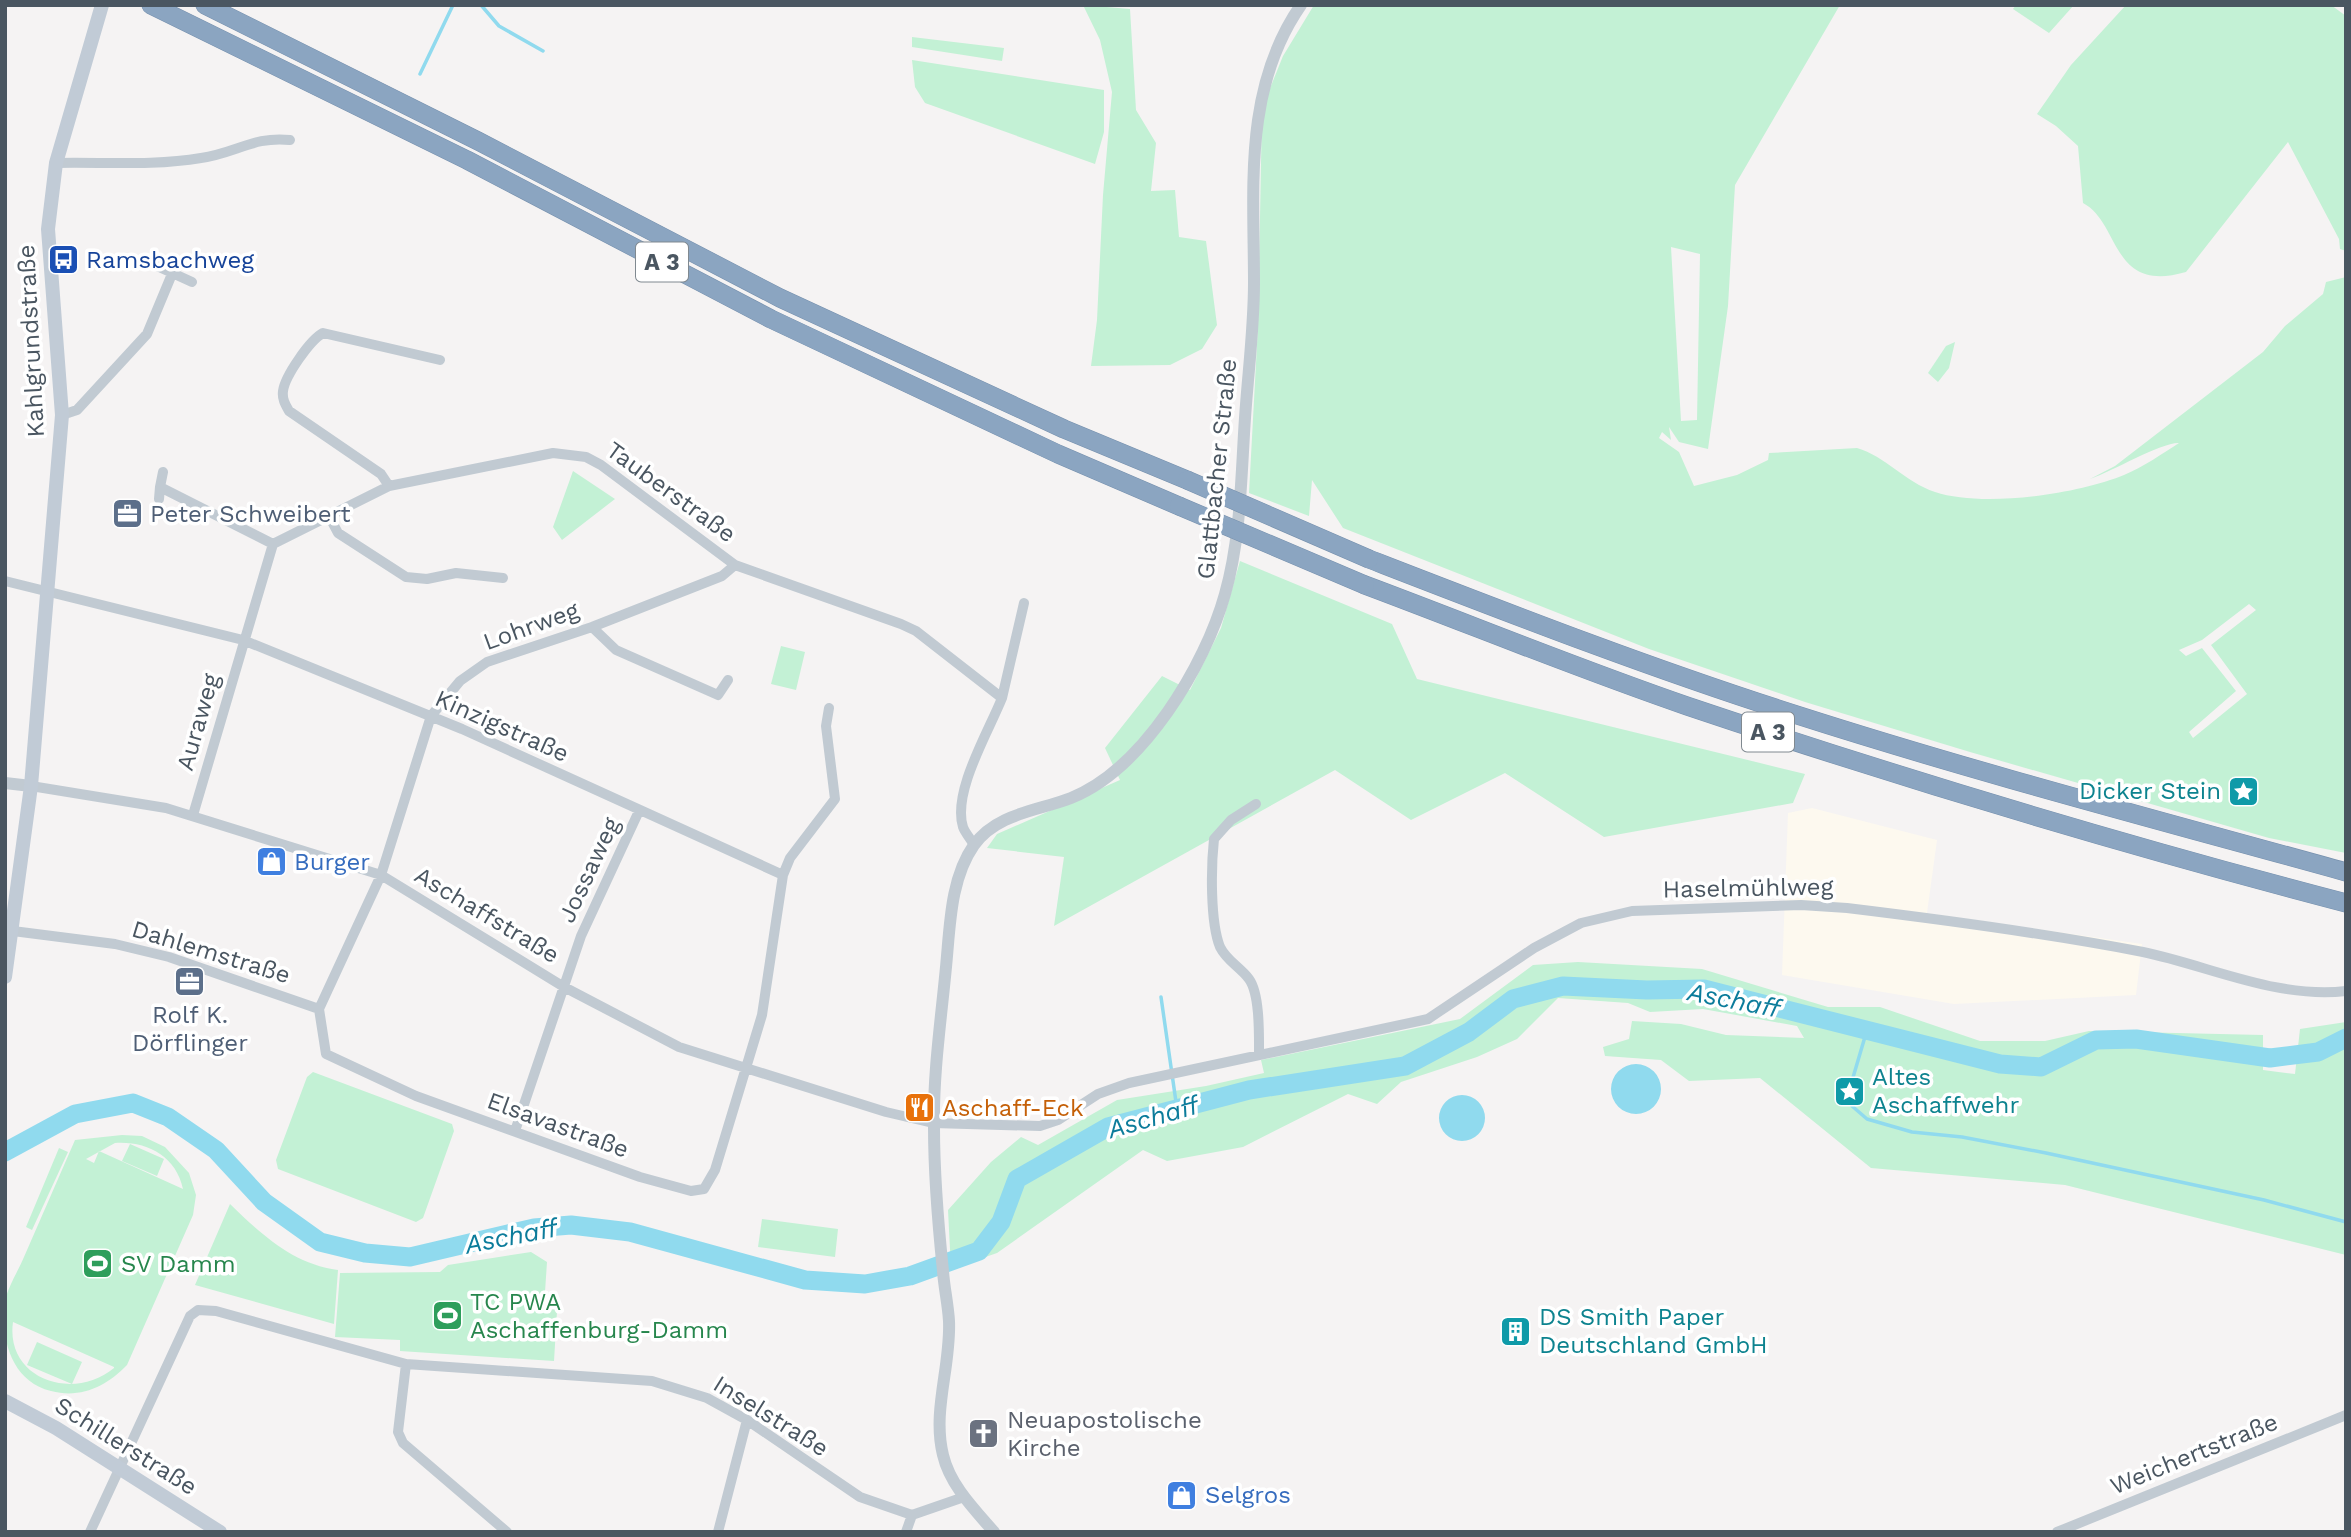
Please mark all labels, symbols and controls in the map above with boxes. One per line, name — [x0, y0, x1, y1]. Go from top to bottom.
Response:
bus stop icon: Ramsbachweg — [46, 243, 80, 277]
road number: A 3 — [636, 243, 688, 282]
street label: Kahlgrundstraße — [12, 244, 50, 438]
place label: Ramsbachweg — [86, 246, 254, 274]
street label: Glattbacher Straße — [1191, 357, 1243, 581]
street label: Tauberstraße — [601, 436, 741, 548]
office icon: Peter Schweibert — [110, 497, 144, 531]
place label: Peter Schweibert — [150, 500, 351, 528]
street label: Lohrweg — [480, 596, 583, 656]
street label: Auraweg — [171, 670, 225, 774]
street label: Kinzigstraße — [431, 684, 573, 768]
road number: A 3 — [1742, 712, 1794, 752]
place icon: Dicker Stein — [2227, 774, 2261, 808]
place label: Dicker Stein — [2079, 777, 2221, 805]
street label: Jossaweg — [552, 813, 626, 927]
shop icon: Burger — [254, 845, 288, 879]
place label: Burger — [294, 848, 370, 876]
street label: Aschaffstraße — [410, 861, 564, 969]
street label: Haselmühlweg — [1662, 873, 1834, 903]
street label: Dahlemstraße — [128, 915, 294, 989]
office icon: Rolf K. Dörflinger — [173, 964, 207, 998]
water label: Aschaff — [1684, 976, 1785, 1024]
place label: Rolf K. Dörflinger — [132, 1001, 248, 1057]
place label: Altes Aschaffwehr — [1872, 1063, 2019, 1119]
place icon: Altes Aschaffwehr — [1832, 1074, 1866, 1108]
street label: Elsavastraße — [483, 1086, 633, 1164]
water label: Aschaff — [1103, 1089, 1205, 1145]
restaurant icon: Aschaff-Eck — [902, 1091, 936, 1125]
place label: Aschaff-Eck — [942, 1094, 1084, 1122]
water label: Aschaff — [461, 1212, 562, 1260]
sports icon: SV Damm — [81, 1247, 115, 1281]
place label: SV Damm — [121, 1250, 236, 1278]
place label: TC PWA Aschaffenburg-Damm — [470, 1288, 728, 1344]
sports icon: TC PWA Aschaffenburg-Damm — [430, 1299, 464, 1333]
place label: DS Smith Paper Deutschland GmbH — [1539, 1303, 1768, 1359]
building icon: DS Smith Paper Deutschland GmbH — [1499, 1314, 1533, 1348]
street label: Inselstraße — [708, 1370, 834, 1462]
street label: Schillerstraße — [50, 1391, 202, 1501]
place label: Neuapostolische Kirche — [1007, 1406, 1202, 1462]
street label: Weichertstraße — [2106, 1408, 2282, 1500]
church icon: Neuapostolische Kirche — [967, 1417, 1001, 1451]
shop icon: Selgros — [1165, 1478, 1199, 1512]
place label: Selgros — [1205, 1481, 1291, 1509]

